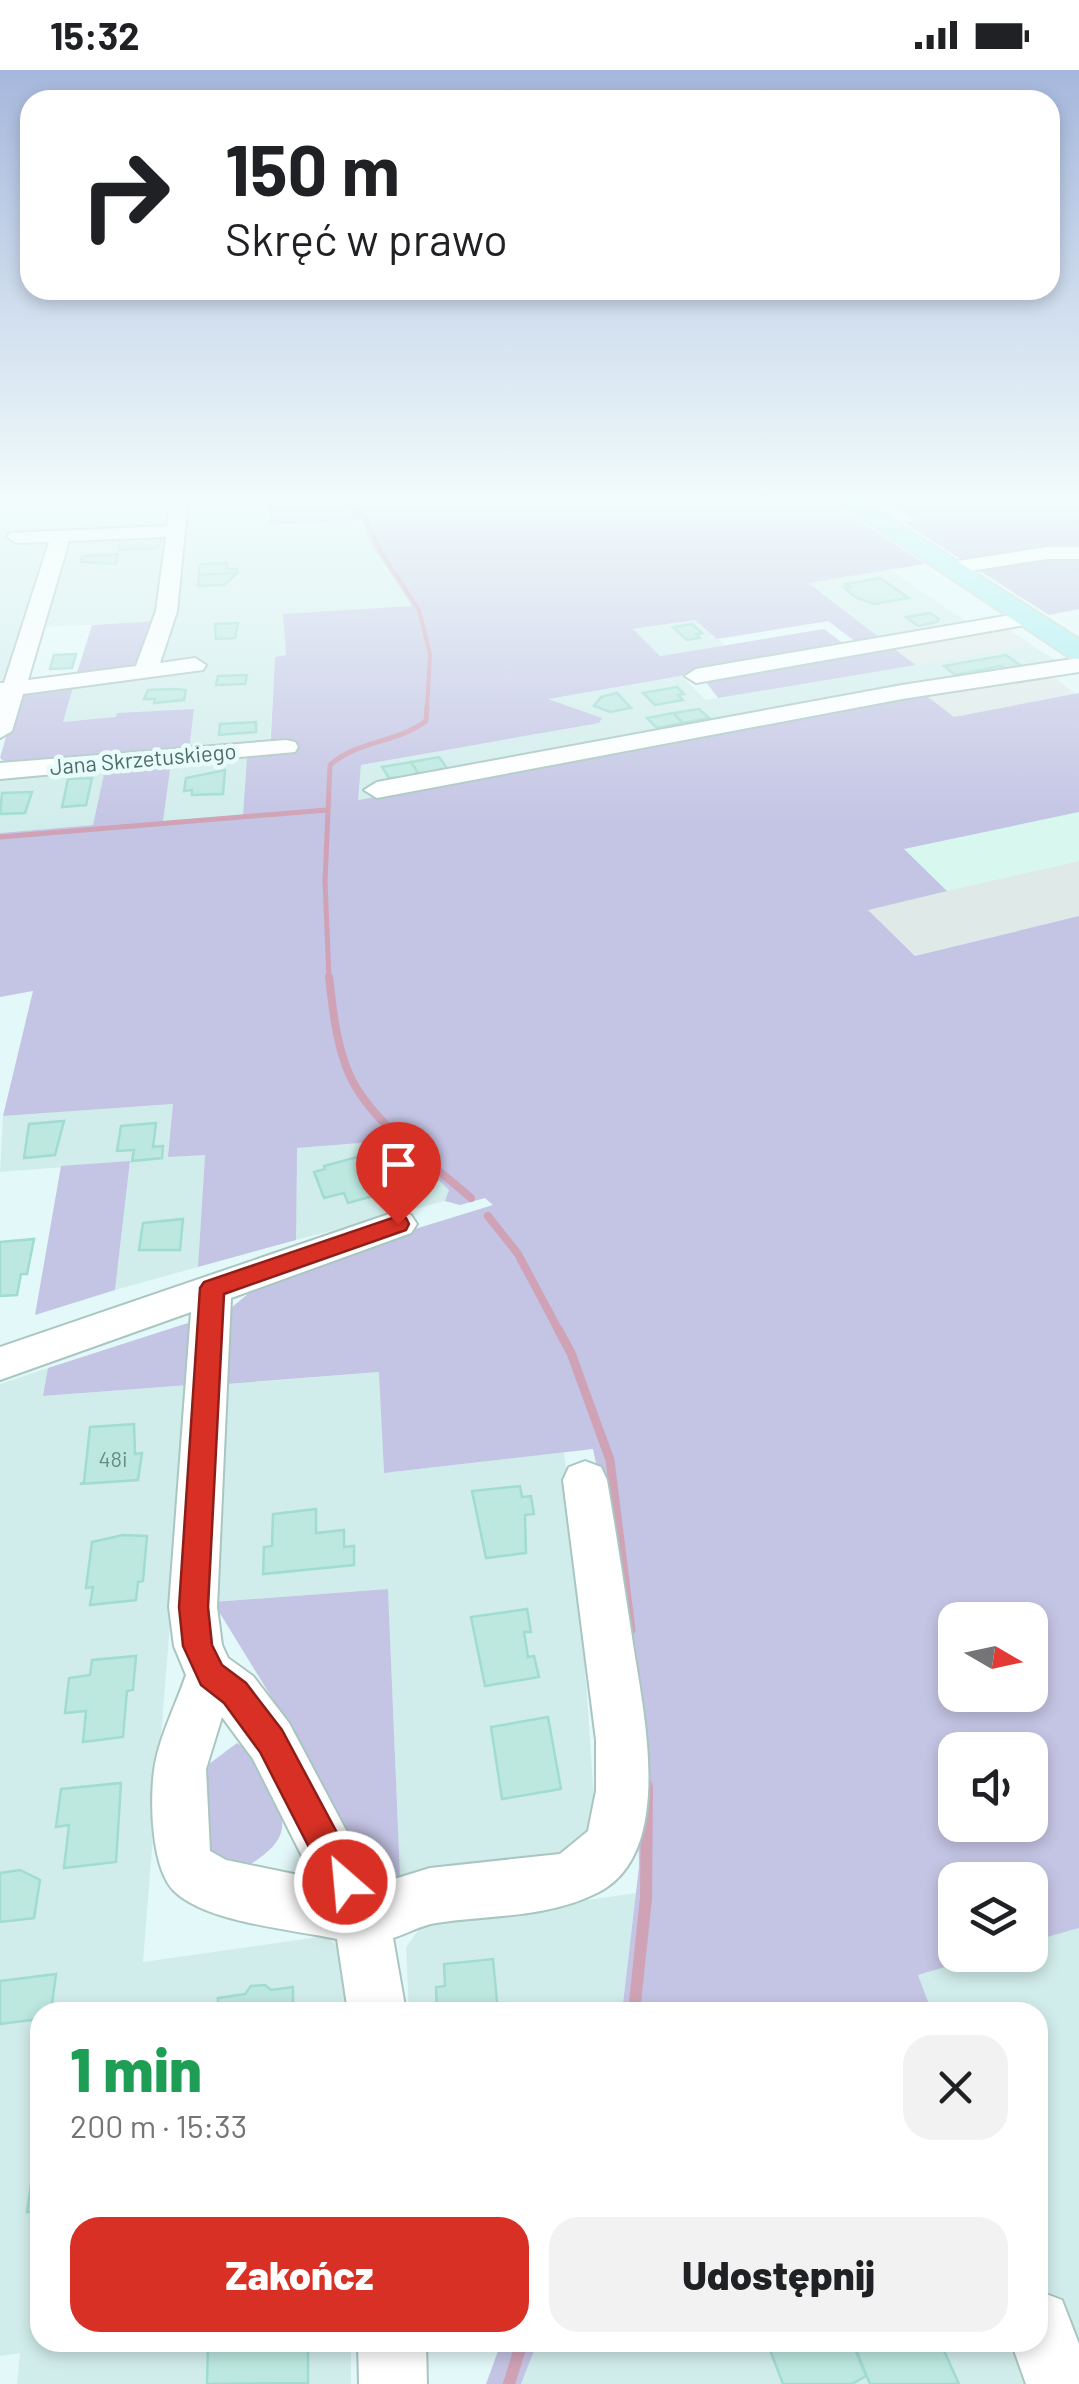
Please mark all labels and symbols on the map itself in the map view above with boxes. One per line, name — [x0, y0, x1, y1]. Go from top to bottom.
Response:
street label: Jana Skrzetuskiego — [49, 737, 237, 779]
pin — [356, 1122, 441, 1225]
house number: 48i — [98, 1445, 128, 1471]
north arrow — [938, 1602, 1048, 1712]
position arrow — [293, 1830, 397, 1934]

